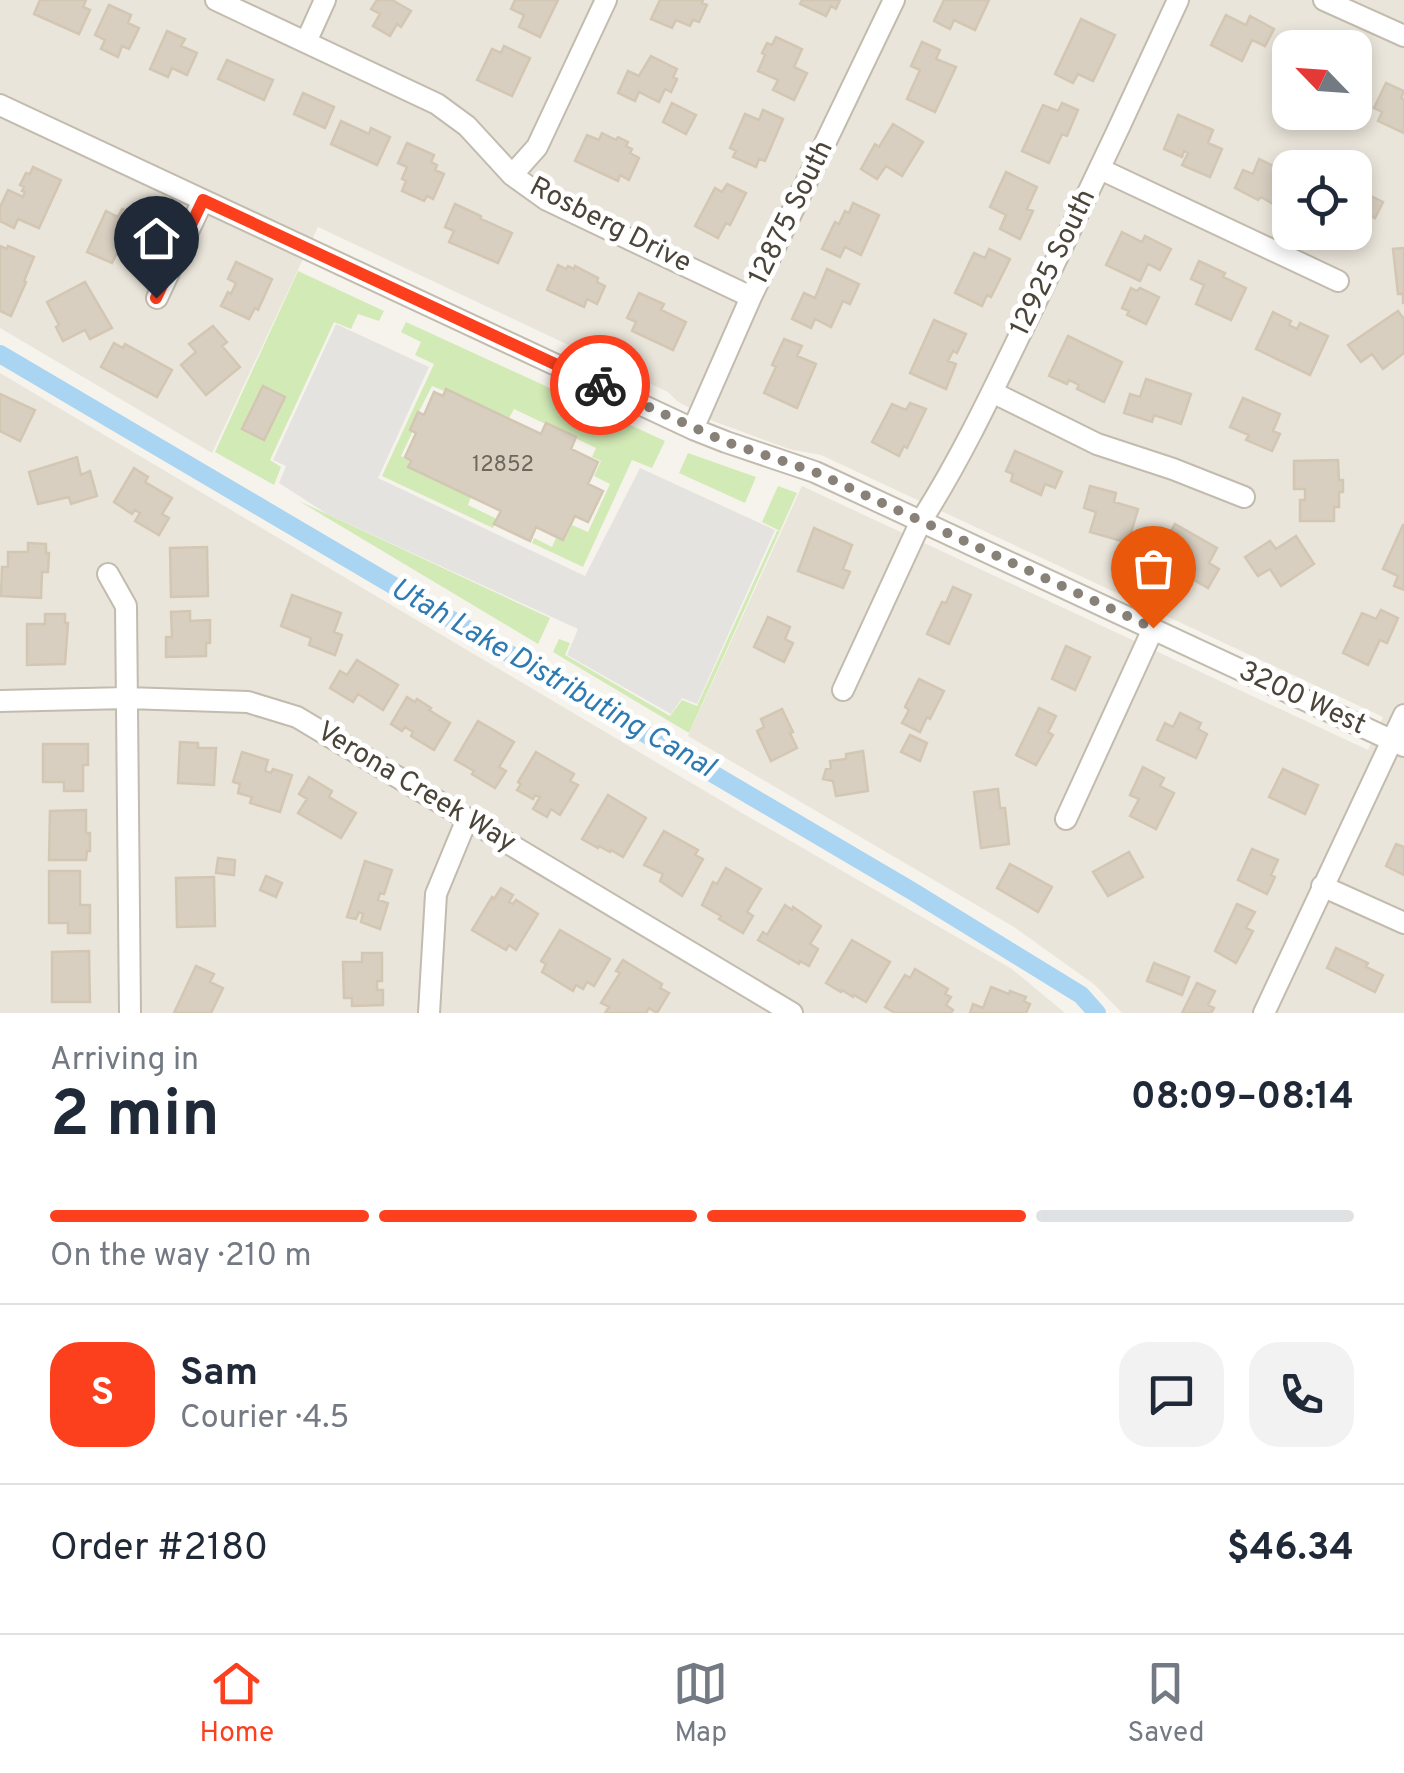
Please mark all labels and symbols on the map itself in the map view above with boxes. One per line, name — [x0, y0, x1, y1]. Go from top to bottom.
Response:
north arrow — [1272, 30, 1372, 130]
street label: 12875 South — [742, 135, 842, 291]
street label: Rosberg Drive — [523, 170, 697, 282]
street label: 12925 South — [1003, 184, 1105, 342]
pin — [114, 196, 199, 299]
courier — [550, 335, 650, 435]
house number: 12852 — [472, 452, 534, 479]
pin — [1111, 526, 1196, 629]
water label: Utah Lake Distributing Canal — [383, 571, 722, 788]
street label: 3200 West — [1233, 654, 1371, 744]
street label: Verona Creek Way — [310, 714, 522, 862]

